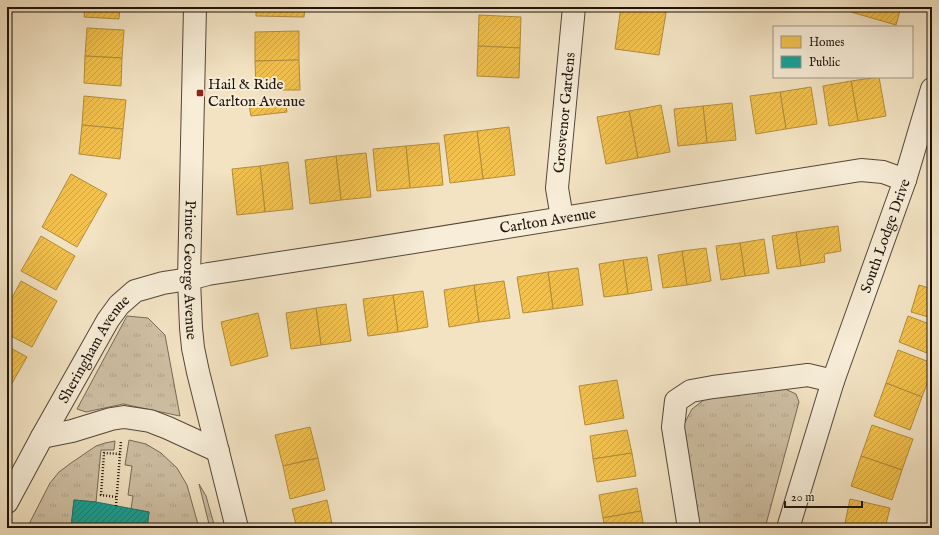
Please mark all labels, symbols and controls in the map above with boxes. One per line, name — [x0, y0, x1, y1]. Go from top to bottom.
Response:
legend — [773, 26, 913, 78]
text: Homes — [809, 35, 845, 50]
street label: Grosvenor Gardens — [549, 52, 580, 174]
text: Public — [809, 55, 840, 70]
place label: Hail & Ride Carlton Avenue — [208, 75, 305, 111]
marker: Hail & Ride Carlton Avenue — [195, 88, 205, 98]
street label: South Lodge Drive — [856, 176, 915, 296]
street label: Prince George Avenue — [179, 200, 201, 341]
street label: Carlton Avenue — [498, 204, 597, 238]
street label: Sheringham Avenue — [54, 291, 134, 407]
scale bar — [785, 483, 862, 509]
text: 20 m — [791, 490, 814, 505]

